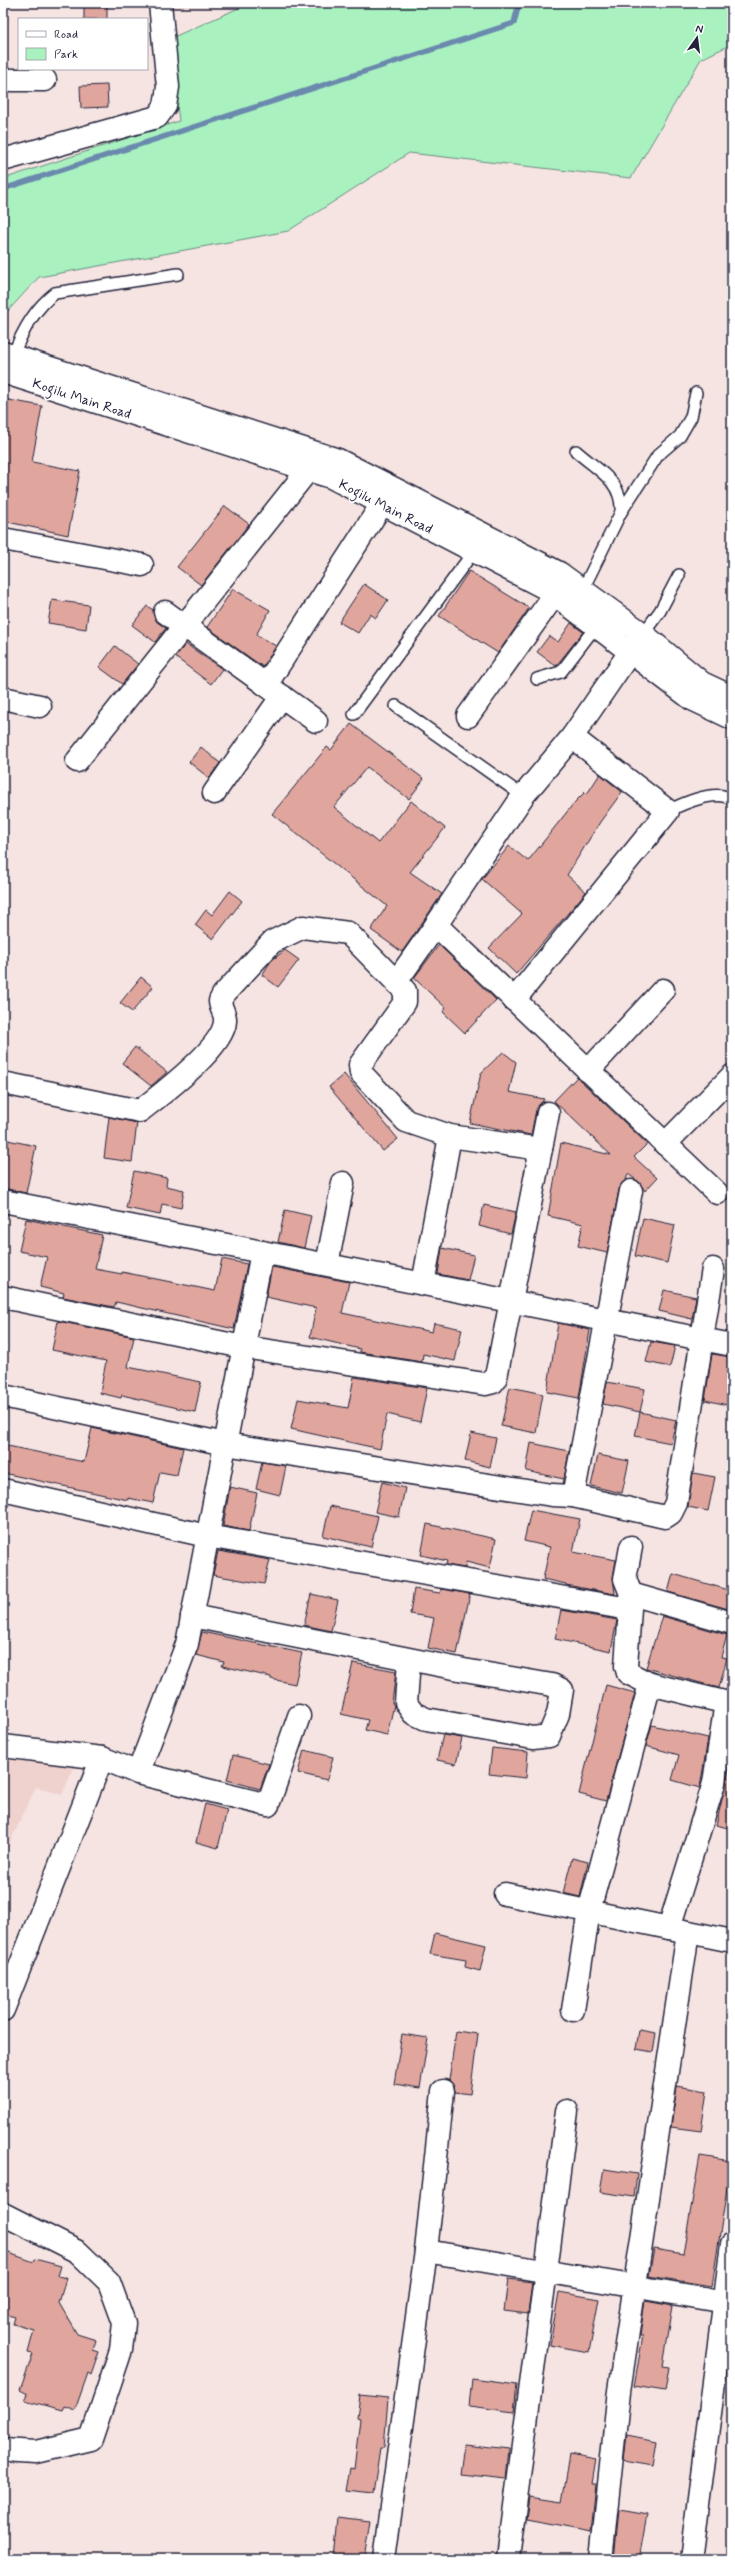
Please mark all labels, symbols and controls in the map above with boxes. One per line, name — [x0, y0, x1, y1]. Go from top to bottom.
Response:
legend — [18, 18, 148, 70]
north arrow — [677, 18, 717, 58]
text: N — [694, 22, 704, 37]
text: Road — [54, 27, 78, 43]
text: Park — [54, 47, 78, 63]
street label: Kogilu Main Road — [29, 374, 133, 425]
street label: Kogilu Main Road — [335, 475, 436, 540]

